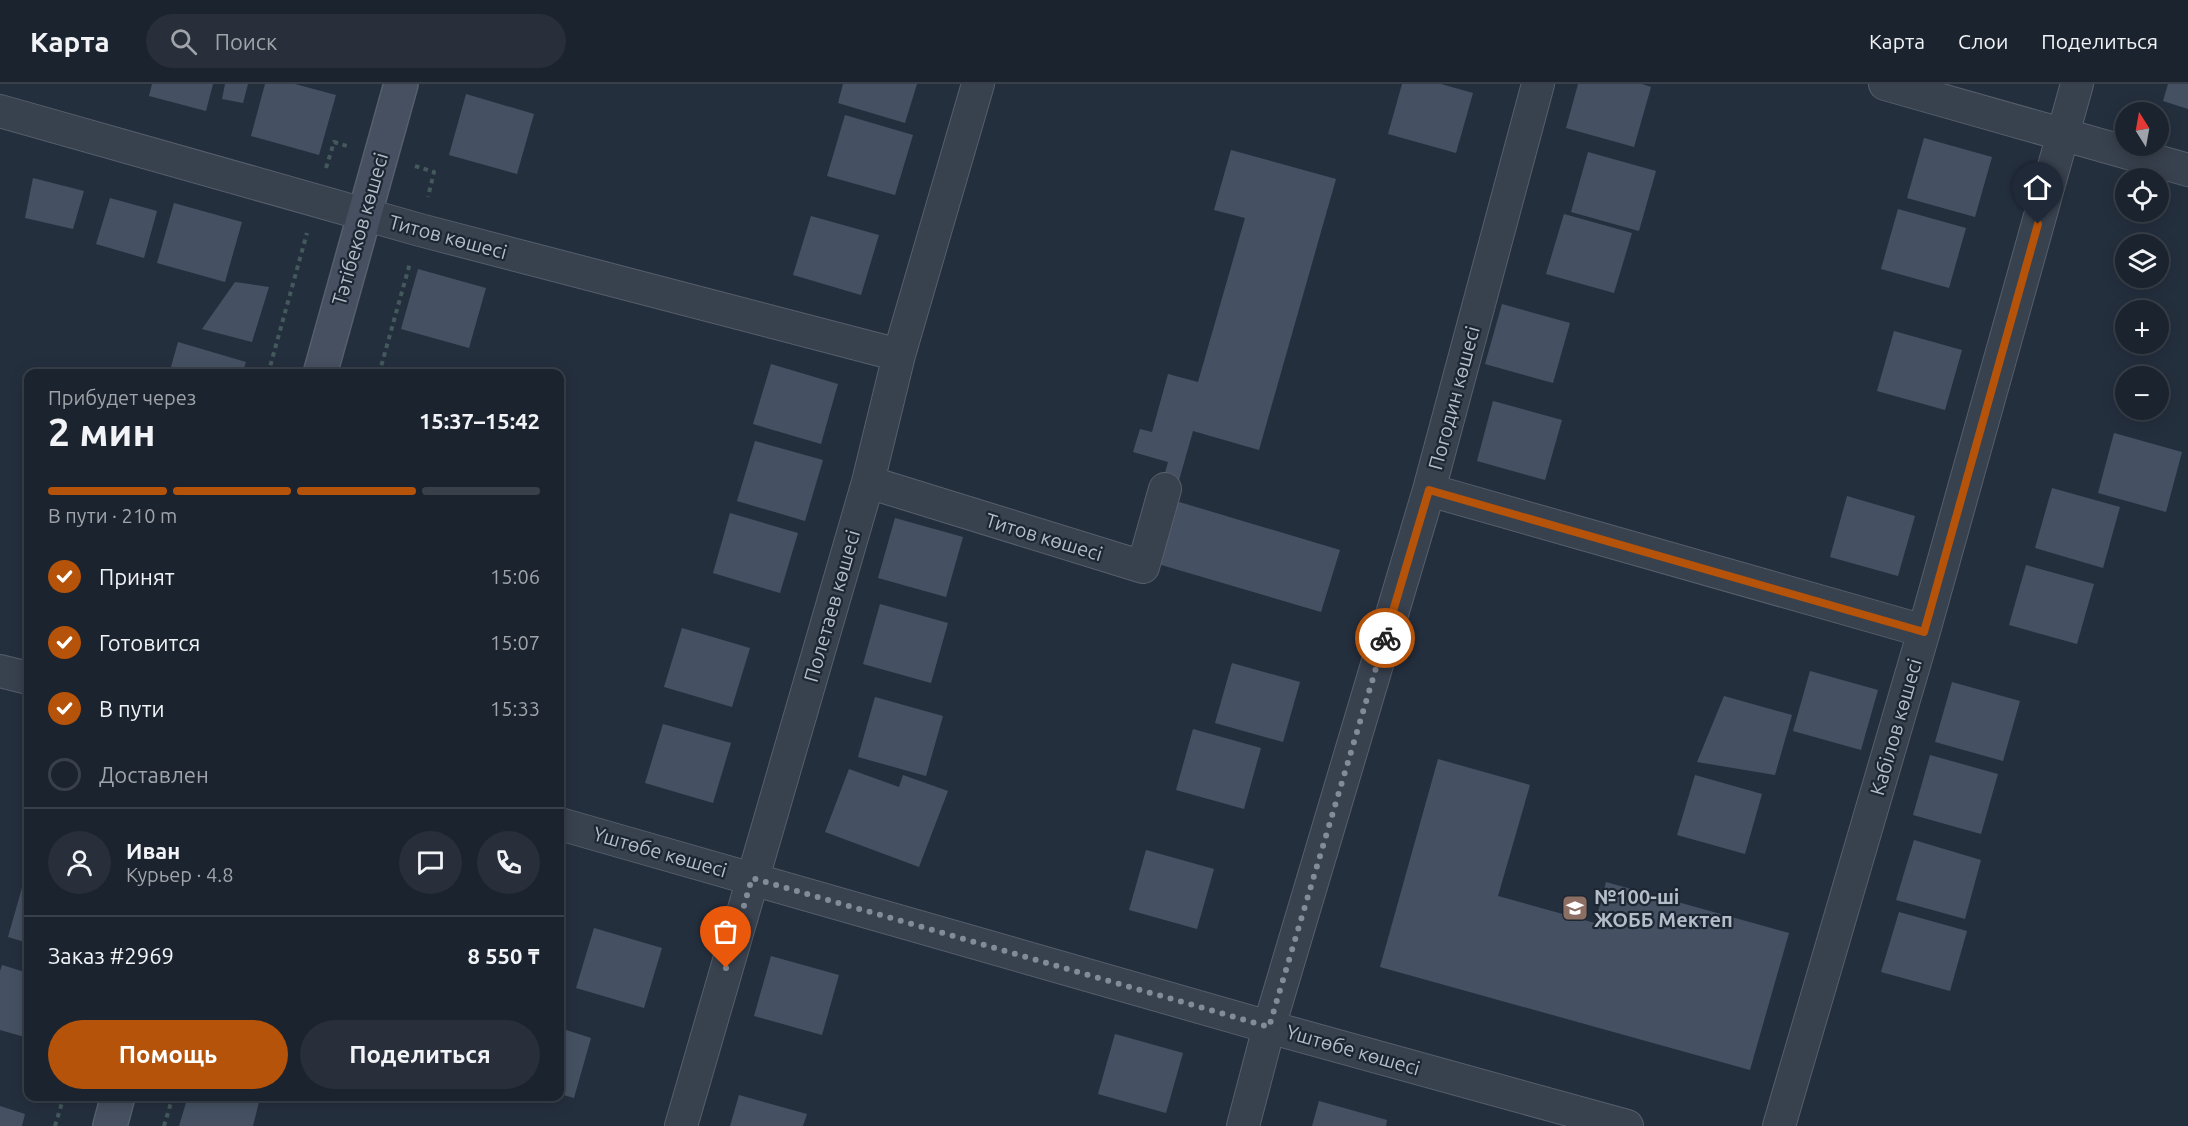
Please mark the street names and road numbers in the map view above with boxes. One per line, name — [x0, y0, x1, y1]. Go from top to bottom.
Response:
street label: Тәтібеков көшесі — [327, 150, 392, 308]
street label: Титов көшесі — [387, 210, 510, 263]
street label: Погодин көшесі — [1423, 323, 1484, 472]
street label: Титов көшесі — [983, 508, 1105, 565]
street label: Полетаев көшесі — [799, 527, 864, 685]
street label: Кабілов көшесі — [1865, 656, 1926, 798]
street label: Үштөбе көшесі — [591, 821, 730, 882]
street label: Үштөбе көшесі — [1284, 1019, 1423, 1080]

